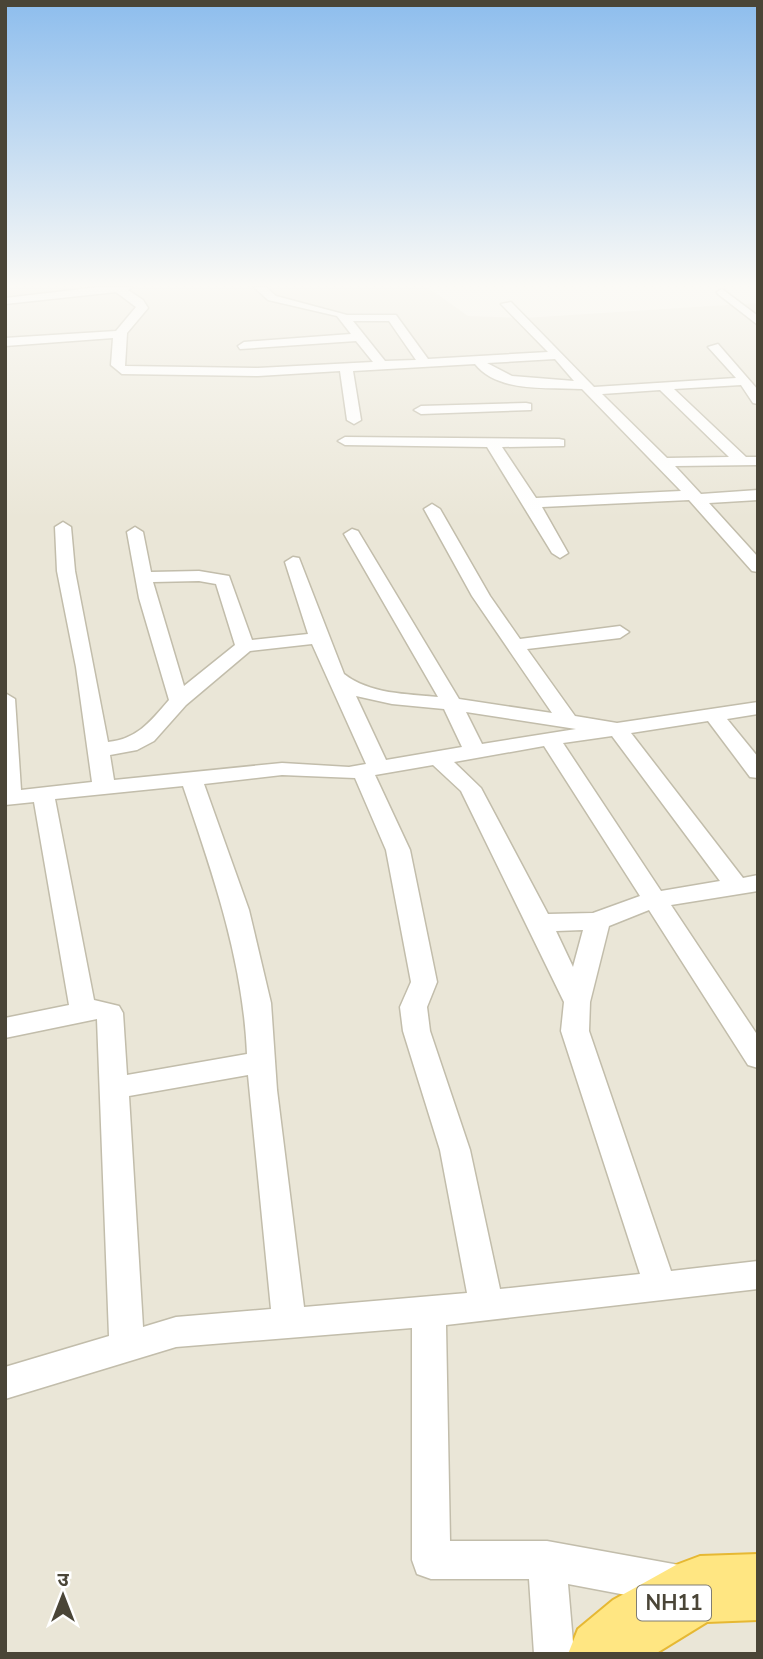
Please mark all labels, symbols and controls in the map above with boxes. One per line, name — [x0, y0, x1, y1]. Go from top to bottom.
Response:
north arrow — [28, 1561, 98, 1631]
text: उ — [57, 1567, 69, 1593]
road number: NH11 — [637, 1586, 711, 1620]

